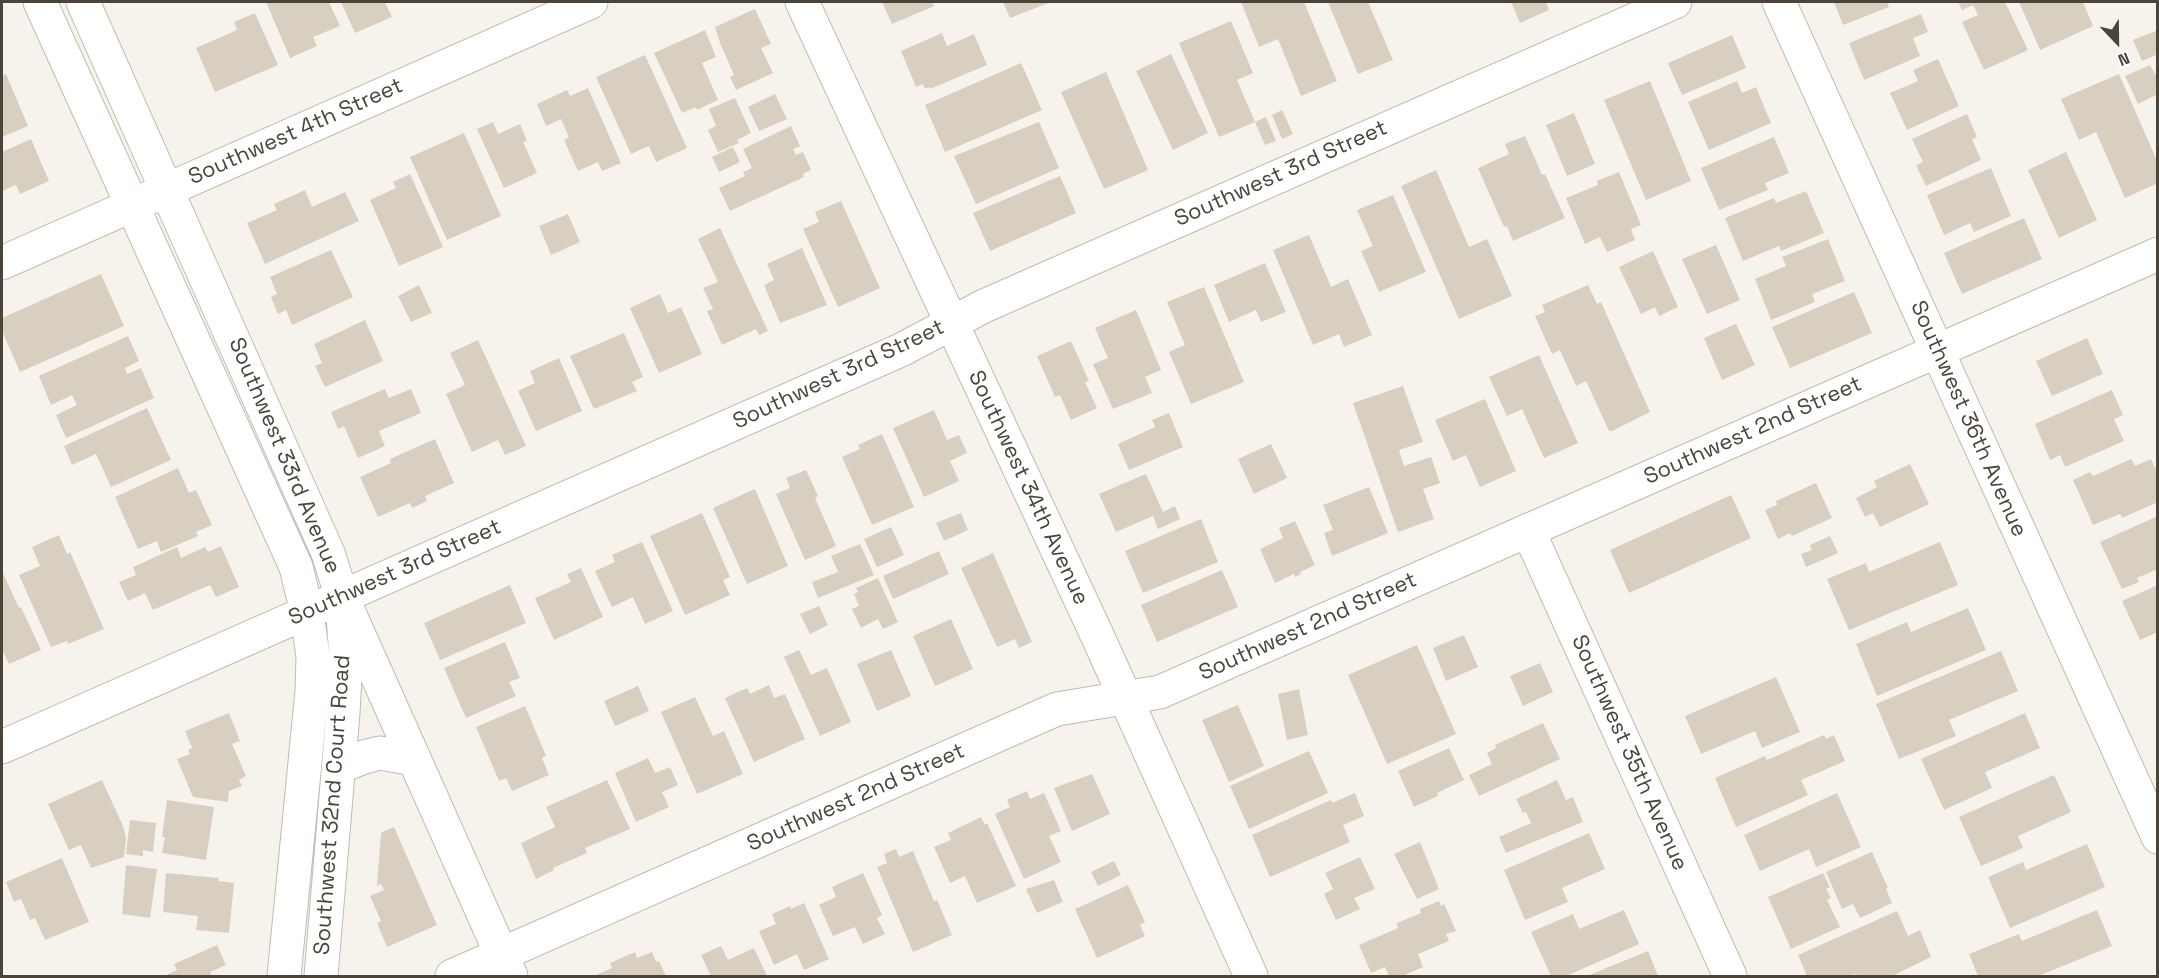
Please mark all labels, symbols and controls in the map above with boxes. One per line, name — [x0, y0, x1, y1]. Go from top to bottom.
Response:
north arrow — [2087, 12, 2147, 72]
text: N — [2115, 47, 2133, 71]
street label: Southwest 4th Street — [185, 73, 407, 191]
street label: Southwest 3rd Street — [1171, 115, 1391, 233]
street label: Southwest 36th Avenue — [1904, 297, 2032, 541]
street label: Southwest 3rd Street — [729, 314, 949, 436]
street label: Southwest 33rd Avenue — [222, 334, 346, 578]
street label: Southwest 34th Avenue — [962, 367, 1094, 609]
street label: Southwest 2nd Street — [1640, 371, 1866, 491]
street label: Southwest 3rd Street — [285, 514, 505, 632]
street label: Southwest 2nd Street — [1195, 567, 1421, 687]
street label: Southwest 35th Avenue — [1565, 631, 1693, 875]
street label: Southwest 32nd Court Road — [309, 654, 357, 956]
street label: Southwest 2nd Street — [743, 738, 969, 858]

